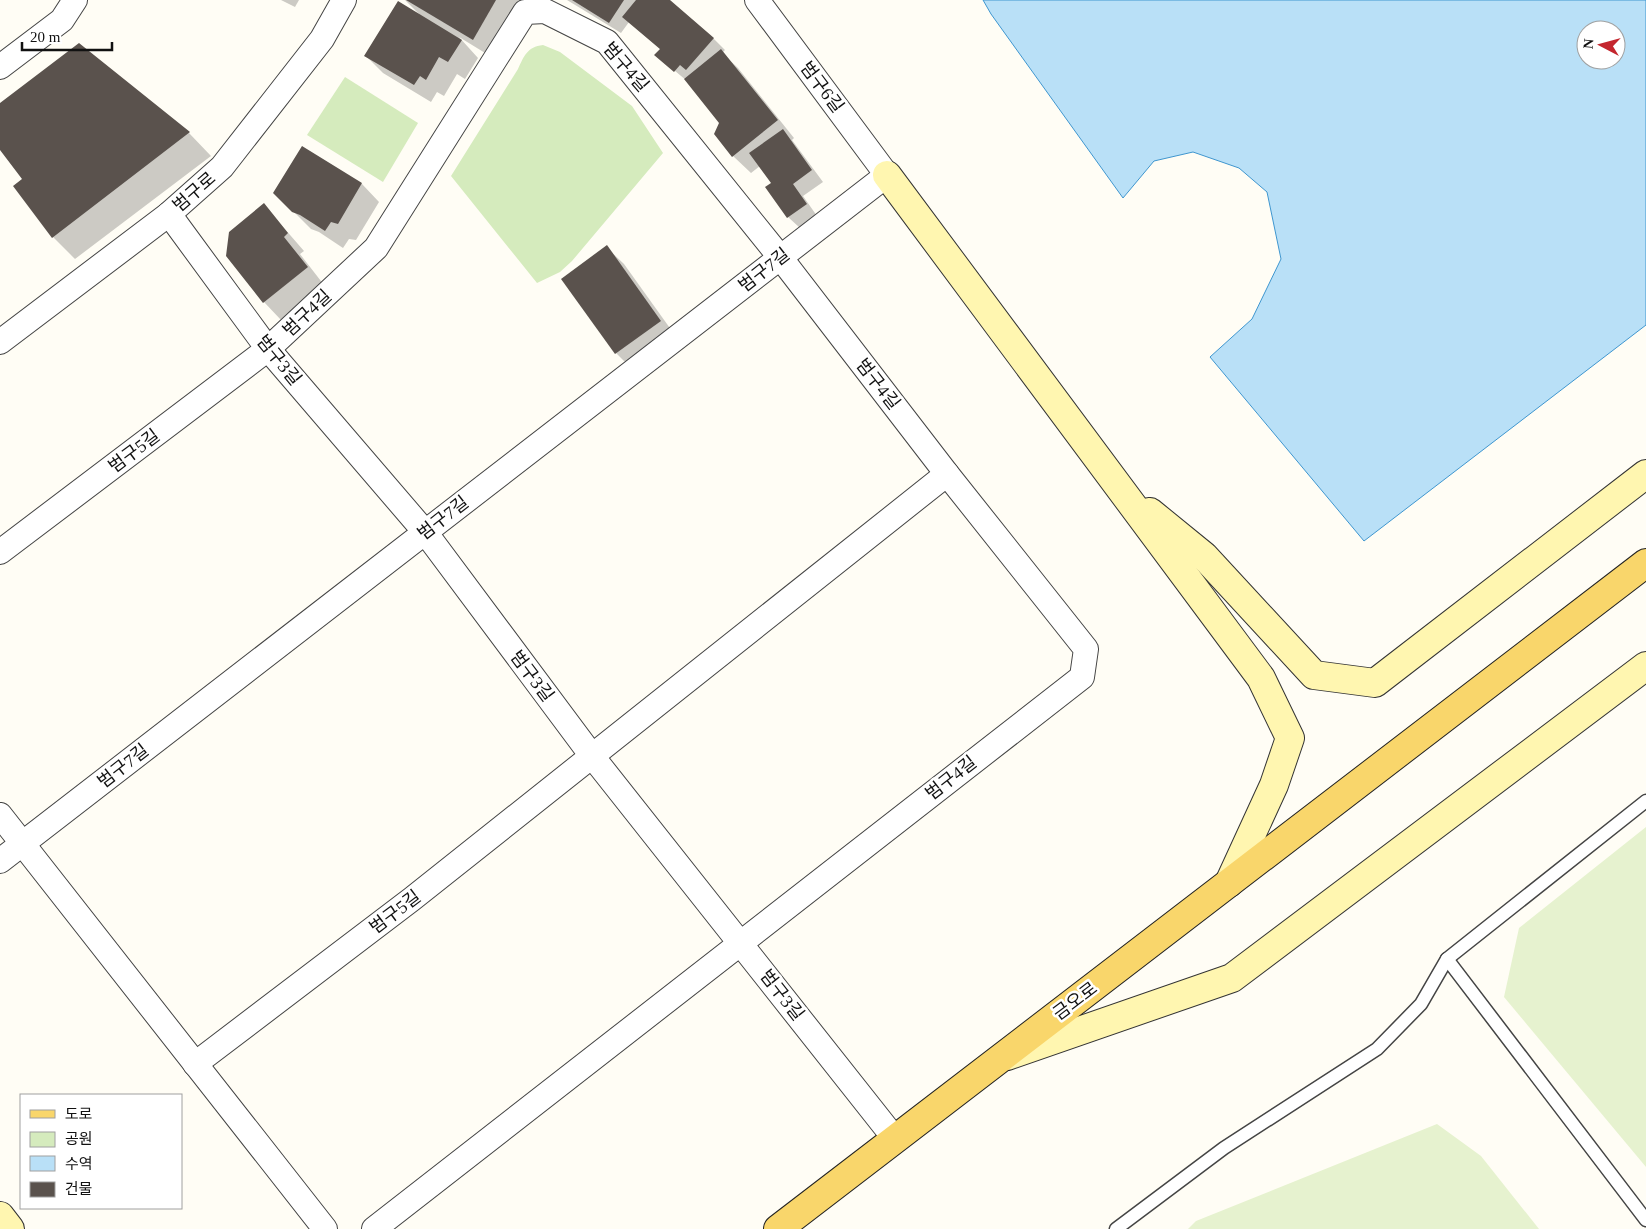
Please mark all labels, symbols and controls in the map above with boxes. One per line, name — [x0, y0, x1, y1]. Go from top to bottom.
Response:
scale bar — [22, 20, 112, 52]
north arrow — [1576, 20, 1626, 70]
text: 20 m — [30, 29, 61, 45]
street label: 범구4길 — [599, 38, 653, 96]
text: N — [1581, 38, 1597, 50]
street label: 범구6길 — [796, 58, 848, 116]
street label: 범구로 — [169, 168, 219, 216]
street label: 범구7길 — [735, 244, 793, 296]
street label: 범구4길 — [279, 286, 335, 340]
street label: 범구3길 — [253, 331, 305, 389]
street label: 범구4길 — [852, 355, 904, 413]
street label: 범구5길 — [105, 425, 163, 477]
street label: 범구7길 — [414, 492, 472, 544]
street label: 범구3길 — [506, 647, 558, 705]
street label: 범구7길 — [94, 740, 152, 792]
street label: 범구4길 — [922, 752, 980, 804]
street label: 범구5길 — [366, 886, 424, 938]
street label: 범구3길 — [756, 966, 808, 1024]
street label: 금오로 — [1049, 978, 1101, 1024]
legend — [20, 1094, 182, 1209]
text: 도로 — [65, 1106, 93, 1122]
text: 공원 — [65, 1131, 93, 1147]
text: 수역 — [65, 1156, 93, 1172]
text: 건물 — [65, 1181, 93, 1197]

